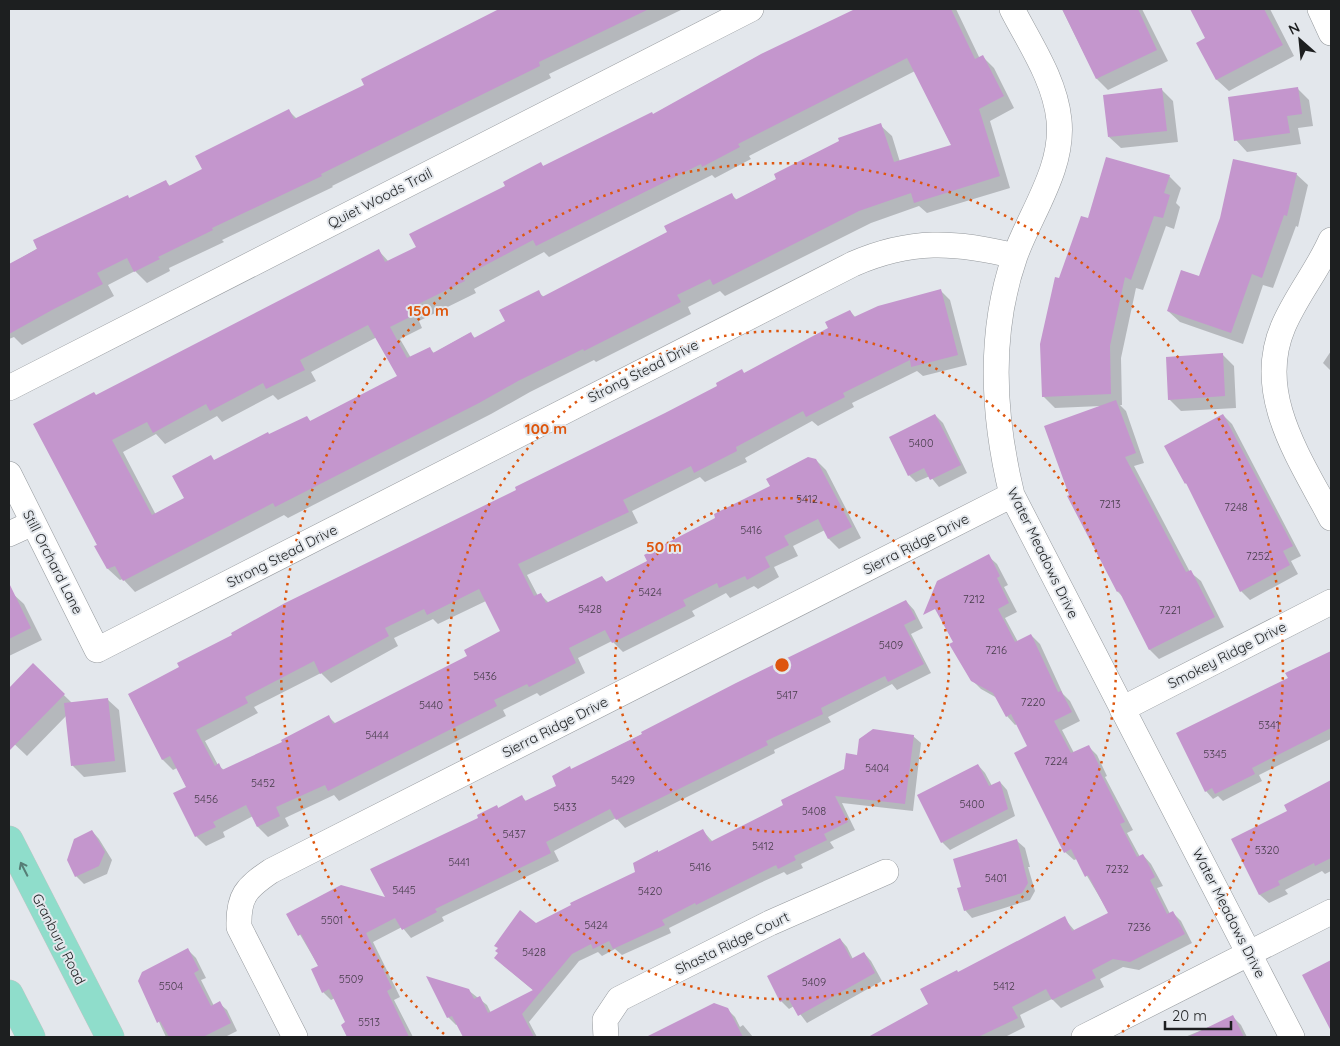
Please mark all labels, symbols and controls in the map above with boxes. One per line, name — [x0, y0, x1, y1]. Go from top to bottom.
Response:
north arrow — [1275, 15, 1325, 65]
text: N — [1285, 18, 1303, 39]
street label: Quiet Woods Trail — [325, 164, 435, 232]
text: 150 m — [407, 301, 449, 320]
street label: Strong Stead Drive — [585, 335, 701, 407]
text: 100 m — [525, 419, 567, 438]
house number: 5400 — [909, 436, 933, 450]
street label: Water Meadows Drive — [1004, 485, 1083, 621]
house number: 5412 — [796, 492, 818, 506]
house number: 7213 — [1099, 497, 1121, 511]
house number: 7248 — [1224, 500, 1248, 514]
street label: Still Orchard Lane — [19, 507, 87, 617]
street label: Sierra Ridge Drive — [860, 510, 972, 578]
street label: Strong Stead Drive — [224, 520, 340, 592]
house number: 5416 — [740, 523, 762, 537]
text: 50 m — [646, 537, 682, 556]
house number: 7252 — [1246, 549, 1270, 563]
house number: 5424 — [638, 585, 662, 599]
house number: 7212 — [963, 592, 985, 606]
house number: 5428 — [578, 602, 602, 616]
house number: 7221 — [1159, 603, 1181, 617]
street label: Smokey Ridge Drive — [1165, 617, 1289, 693]
house number: 5409 — [879, 638, 903, 652]
house number: 7216 — [985, 643, 1007, 657]
centre of rings — [773, 656, 791, 674]
house number: 5436 — [473, 669, 497, 683]
house number: 5417 — [776, 688, 798, 702]
street label: Sierra Ridge Drive — [499, 693, 611, 761]
house number: 7220 — [1021, 695, 1045, 709]
house number: 5440 — [419, 698, 443, 712]
house number: 5341 — [1258, 718, 1280, 732]
house number: 5444 — [365, 728, 389, 742]
house number: 5345 — [1203, 747, 1227, 761]
house number: 7224 — [1044, 754, 1068, 768]
house number: 5404 — [865, 761, 889, 775]
house number: 5429 — [611, 773, 635, 787]
house number: 5452 — [251, 776, 275, 790]
house number: 5456 — [194, 792, 218, 806]
house number: 5400 — [960, 797, 984, 811]
house number: 5433 — [553, 800, 577, 814]
house number: 5408 — [802, 804, 826, 818]
house number: 5437 — [502, 827, 526, 841]
house number: 5412 — [752, 839, 774, 853]
house number: 5320 — [1255, 843, 1279, 857]
street label: Water Meadows Drive — [1188, 845, 1270, 981]
house number: 5441 — [448, 855, 470, 869]
house number: 5416 — [689, 860, 711, 874]
one-way arrow — [19, 862, 29, 877]
house number: 7232 — [1105, 862, 1129, 876]
house number: 5401 — [985, 871, 1007, 885]
house number: 5445 — [392, 883, 416, 897]
house number: 5420 — [638, 884, 662, 898]
street label: Granbury Road — [28, 890, 90, 988]
street label: Shasta Ridge Court — [672, 907, 792, 978]
house number: 5501 — [321, 913, 343, 927]
house number: 5424 — [584, 918, 608, 932]
house number: 7236 — [1127, 920, 1151, 934]
house number: 5428 — [522, 945, 546, 959]
house number: 5509 — [339, 972, 363, 986]
house number: 5409 — [802, 975, 826, 989]
house number: 5504 — [159, 979, 183, 993]
house number: 5412 — [993, 979, 1015, 993]
scale bar — [1165, 998, 1231, 1030]
text: 20 m — [1172, 1006, 1207, 1025]
house number: 5513 — [358, 1015, 380, 1029]

